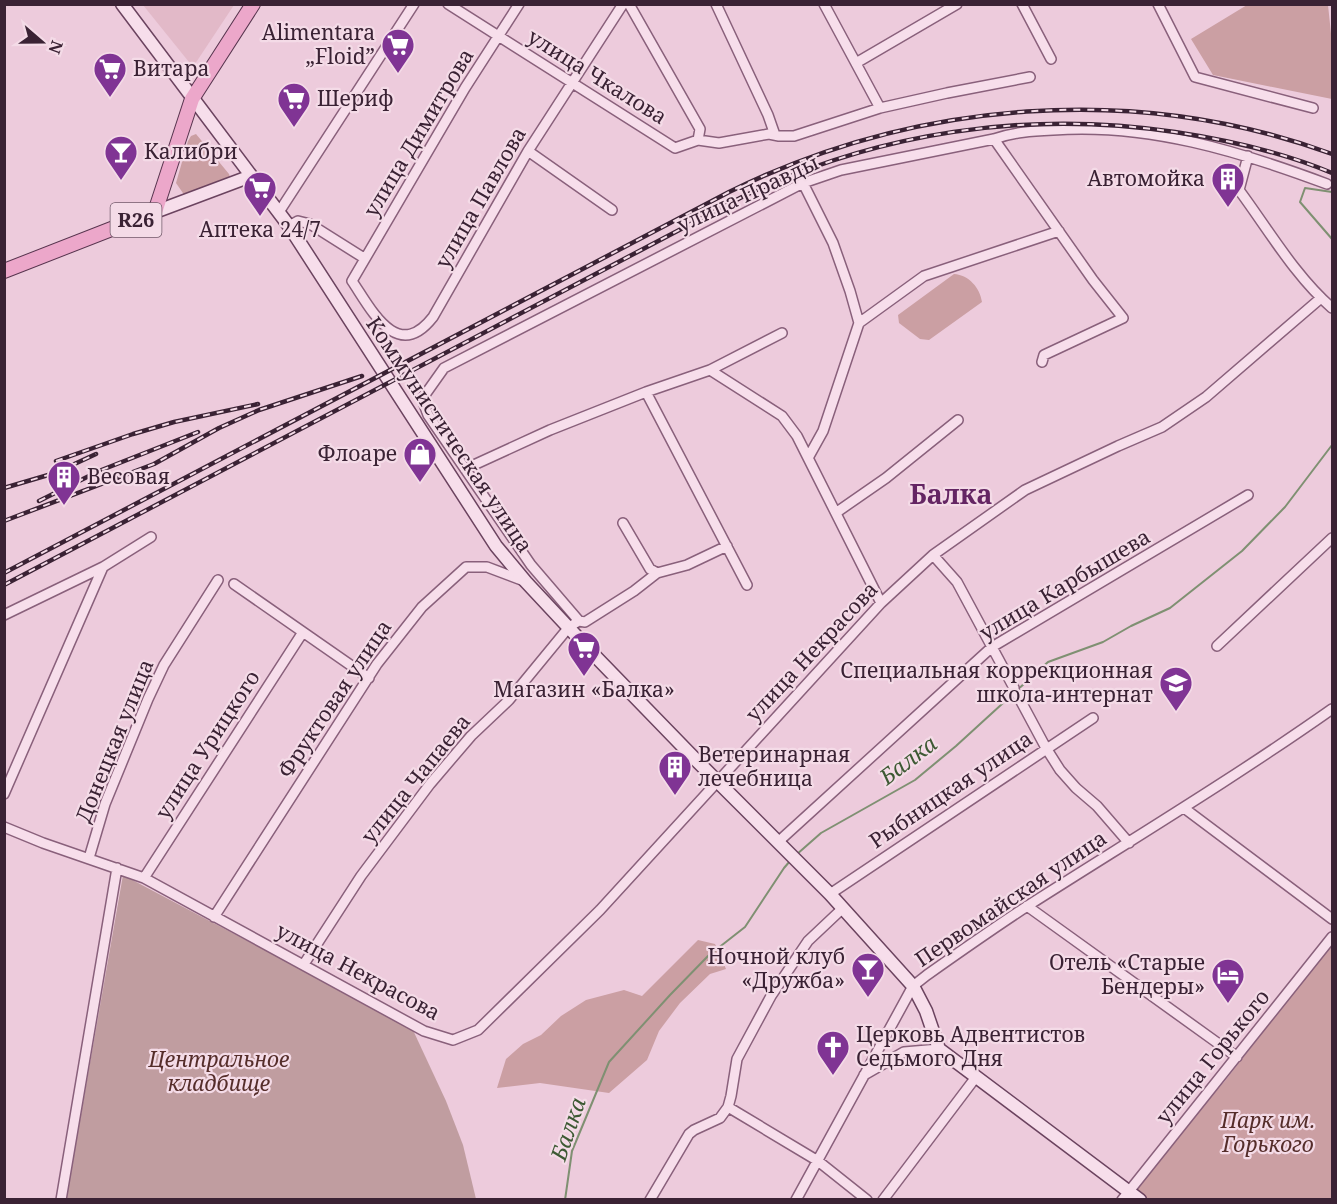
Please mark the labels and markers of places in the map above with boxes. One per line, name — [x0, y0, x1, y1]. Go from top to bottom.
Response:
place label: Alimentara „Floid” — [262, 18, 375, 70]
supermarket icon: Alimentara „Floid” — [380, 27, 416, 74]
supermarket icon: Витара — [92, 51, 128, 98]
place label: Витара — [133, 54, 209, 82]
supermarket icon: Шериф — [276, 81, 312, 128]
place label: Шериф — [317, 84, 394, 112]
bar icon: Калибри — [103, 134, 139, 181]
place label: Калибри — [144, 137, 238, 165]
building icon: Автомойка — [1210, 161, 1246, 208]
place label: Автомойка — [1087, 164, 1205, 192]
supermarket icon: Аптека 24/7 — [242, 170, 278, 217]
place label: Аптека 24/7 — [199, 215, 321, 243]
shop icon: Флоаре — [402, 436, 438, 483]
place label: Флоаре — [317, 439, 397, 467]
building icon: Весовая — [46, 459, 82, 506]
place label: Весовая — [87, 462, 170, 490]
supermarket icon: Магазин «Балка» — [566, 630, 602, 677]
place label: Специальная коррекционная школа-интернат — [840, 656, 1153, 708]
school or university icon: Специальная коррекционная школа-интернат — [1158, 665, 1194, 712]
place label: Магазин «Балка» — [493, 675, 675, 703]
place label: Ветеринарная лечебница — [698, 740, 850, 792]
building icon: Ветеринарная лечебница — [657, 749, 693, 796]
place label: Ночной клуб «Дружба» — [707, 942, 845, 994]
place label: Отель «Старые Бендеры» — [1049, 948, 1205, 1000]
bar icon: Ночной клуб «Дружба» — [850, 951, 886, 998]
hotel icon: Отель «Старые Бендеры» — [1210, 957, 1246, 1004]
place label: Церковь Адвентистов Седьмого Дня — [856, 1020, 1085, 1072]
church icon: Церковь Адвентистов Седьмого Дня — [815, 1029, 851, 1076]

